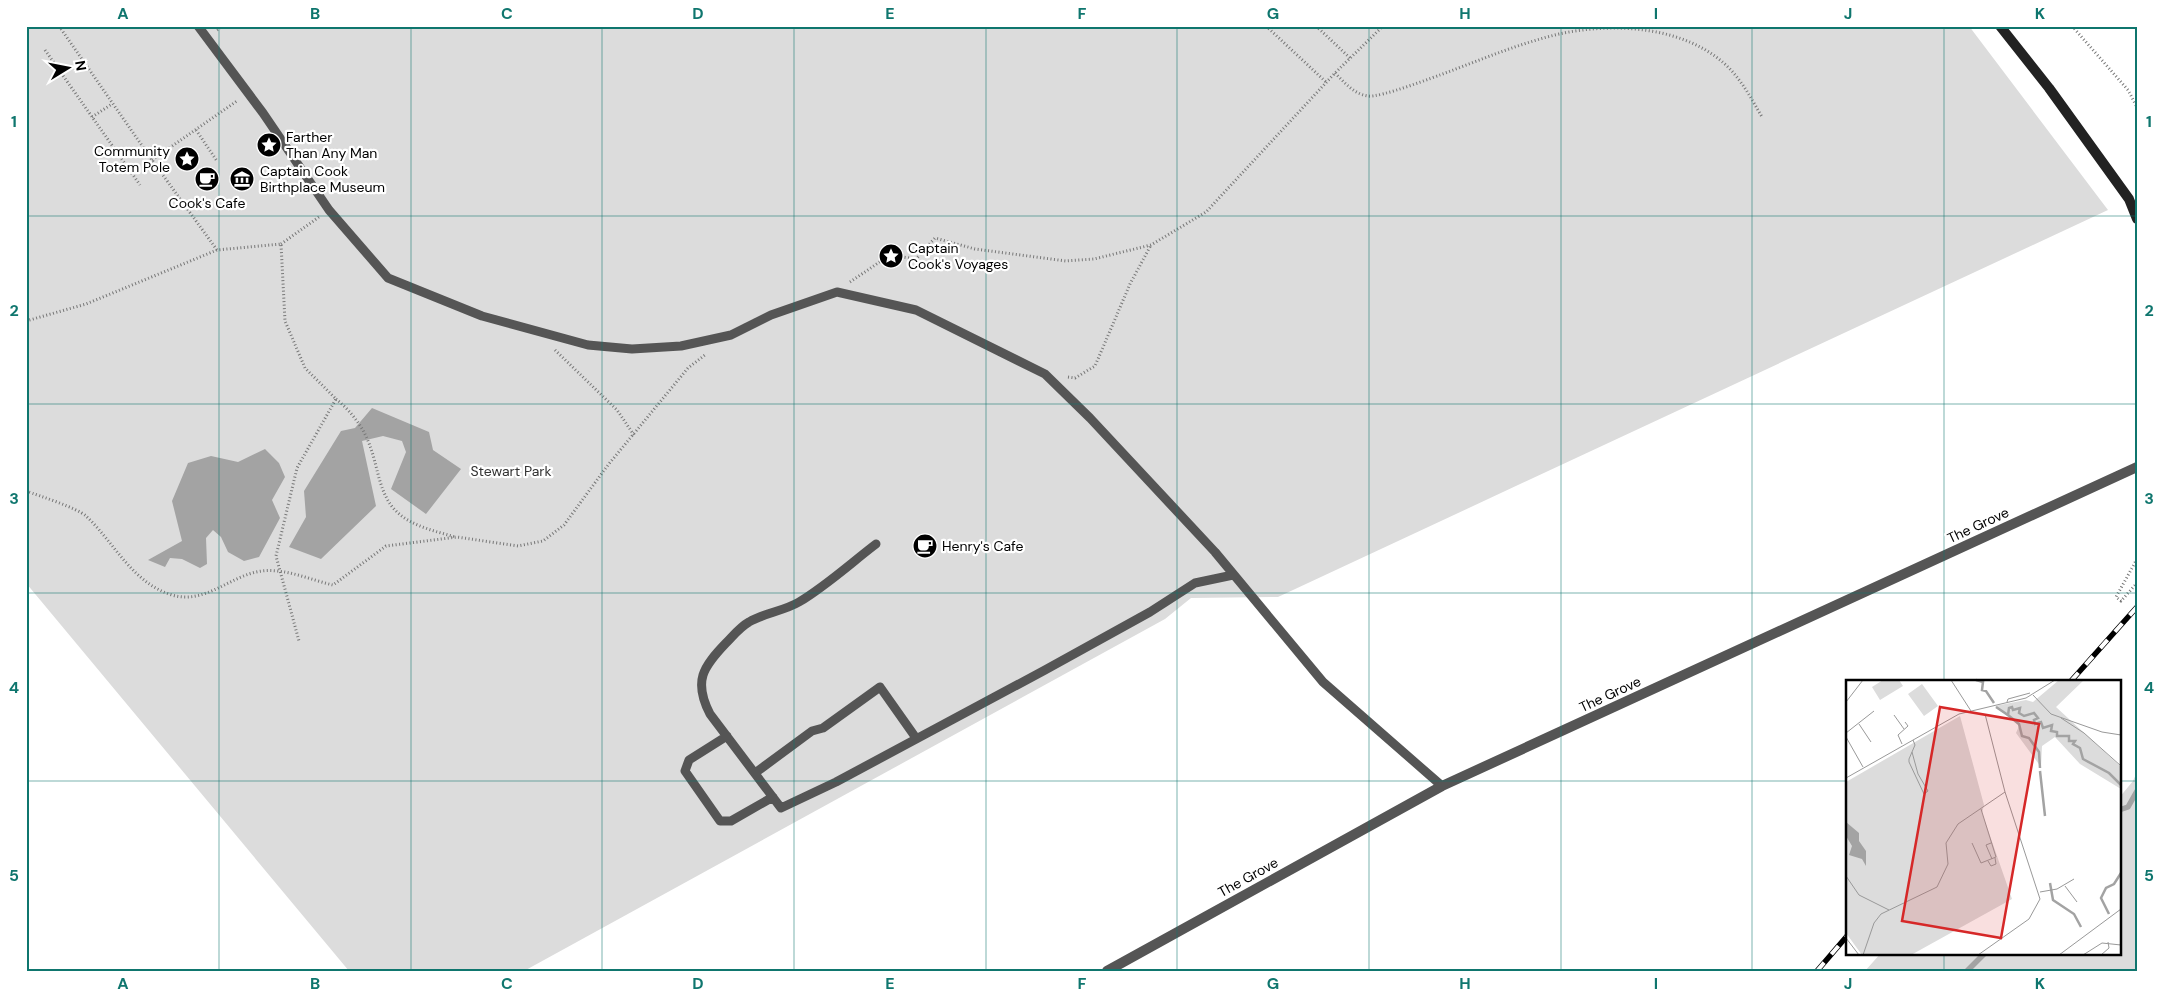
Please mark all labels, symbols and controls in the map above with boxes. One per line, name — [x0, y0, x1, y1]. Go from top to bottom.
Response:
text: A — [117, 3, 129, 24]
text: B — [310, 3, 320, 24]
text: C — [501, 3, 513, 24]
text: D — [692, 3, 704, 24]
text: E — [885, 3, 895, 24]
text: F — [1078, 3, 1087, 24]
text: G — [1267, 3, 1279, 24]
text: H — [1459, 3, 1471, 24]
text: I — [1654, 3, 1658, 24]
text: J — [1844, 3, 1852, 24]
text: K — [2035, 3, 2046, 24]
north arrow — [42, 42, 92, 92]
text: N — [71, 59, 91, 72]
text: 1 — [11, 111, 17, 132]
text: 1 — [2146, 111, 2152, 132]
place label: Farther Than Any Man — [286, 128, 377, 162]
place icon: Farther Than Any Man — [256, 132, 282, 158]
place label: Community Totem Pole — [94, 142, 170, 176]
place icon: Community Totem Pole — [174, 146, 200, 172]
place label: Captain Cook Birthplace Museum — [260, 162, 385, 196]
cafe icon: Cook's Cafe — [194, 166, 220, 192]
museum icon: Captain Cook Birthplace Museum — [229, 166, 255, 192]
place label: Cook's Cafe — [169, 194, 245, 212]
place label: Captain Cook's Voyages — [908, 239, 1008, 273]
place icon: Captain Cook's Voyages — [878, 243, 904, 269]
text: 2 — [9, 300, 19, 321]
text: 2 — [2144, 300, 2154, 321]
park label: Stewart Park — [470, 462, 552, 480]
text: 3 — [9, 488, 19, 509]
text: 3 — [2144, 488, 2154, 509]
street label: The Grove — [1944, 503, 2012, 547]
cafe icon: Henry's Cafe — [912, 533, 938, 559]
place label: Henry's Cafe — [942, 537, 1024, 555]
street label: The Grove — [1576, 672, 1644, 716]
text: 4 — [9, 677, 19, 698]
text: 4 — [2144, 677, 2154, 698]
inset map — [1846, 680, 2120, 954]
street label: The Grove — [1215, 853, 1281, 901]
text: 5 — [9, 865, 19, 886]
text: 5 — [2144, 865, 2154, 886]
text: A — [117, 973, 129, 994]
text: B — [310, 973, 320, 994]
text: C — [501, 973, 513, 994]
text: D — [692, 973, 704, 994]
text: E — [885, 973, 895, 994]
text: F — [1078, 973, 1087, 994]
text: G — [1267, 973, 1279, 994]
text: H — [1459, 973, 1471, 994]
text: I — [1654, 973, 1658, 994]
text: J — [1844, 973, 1852, 994]
text: K — [2035, 973, 2046, 994]

